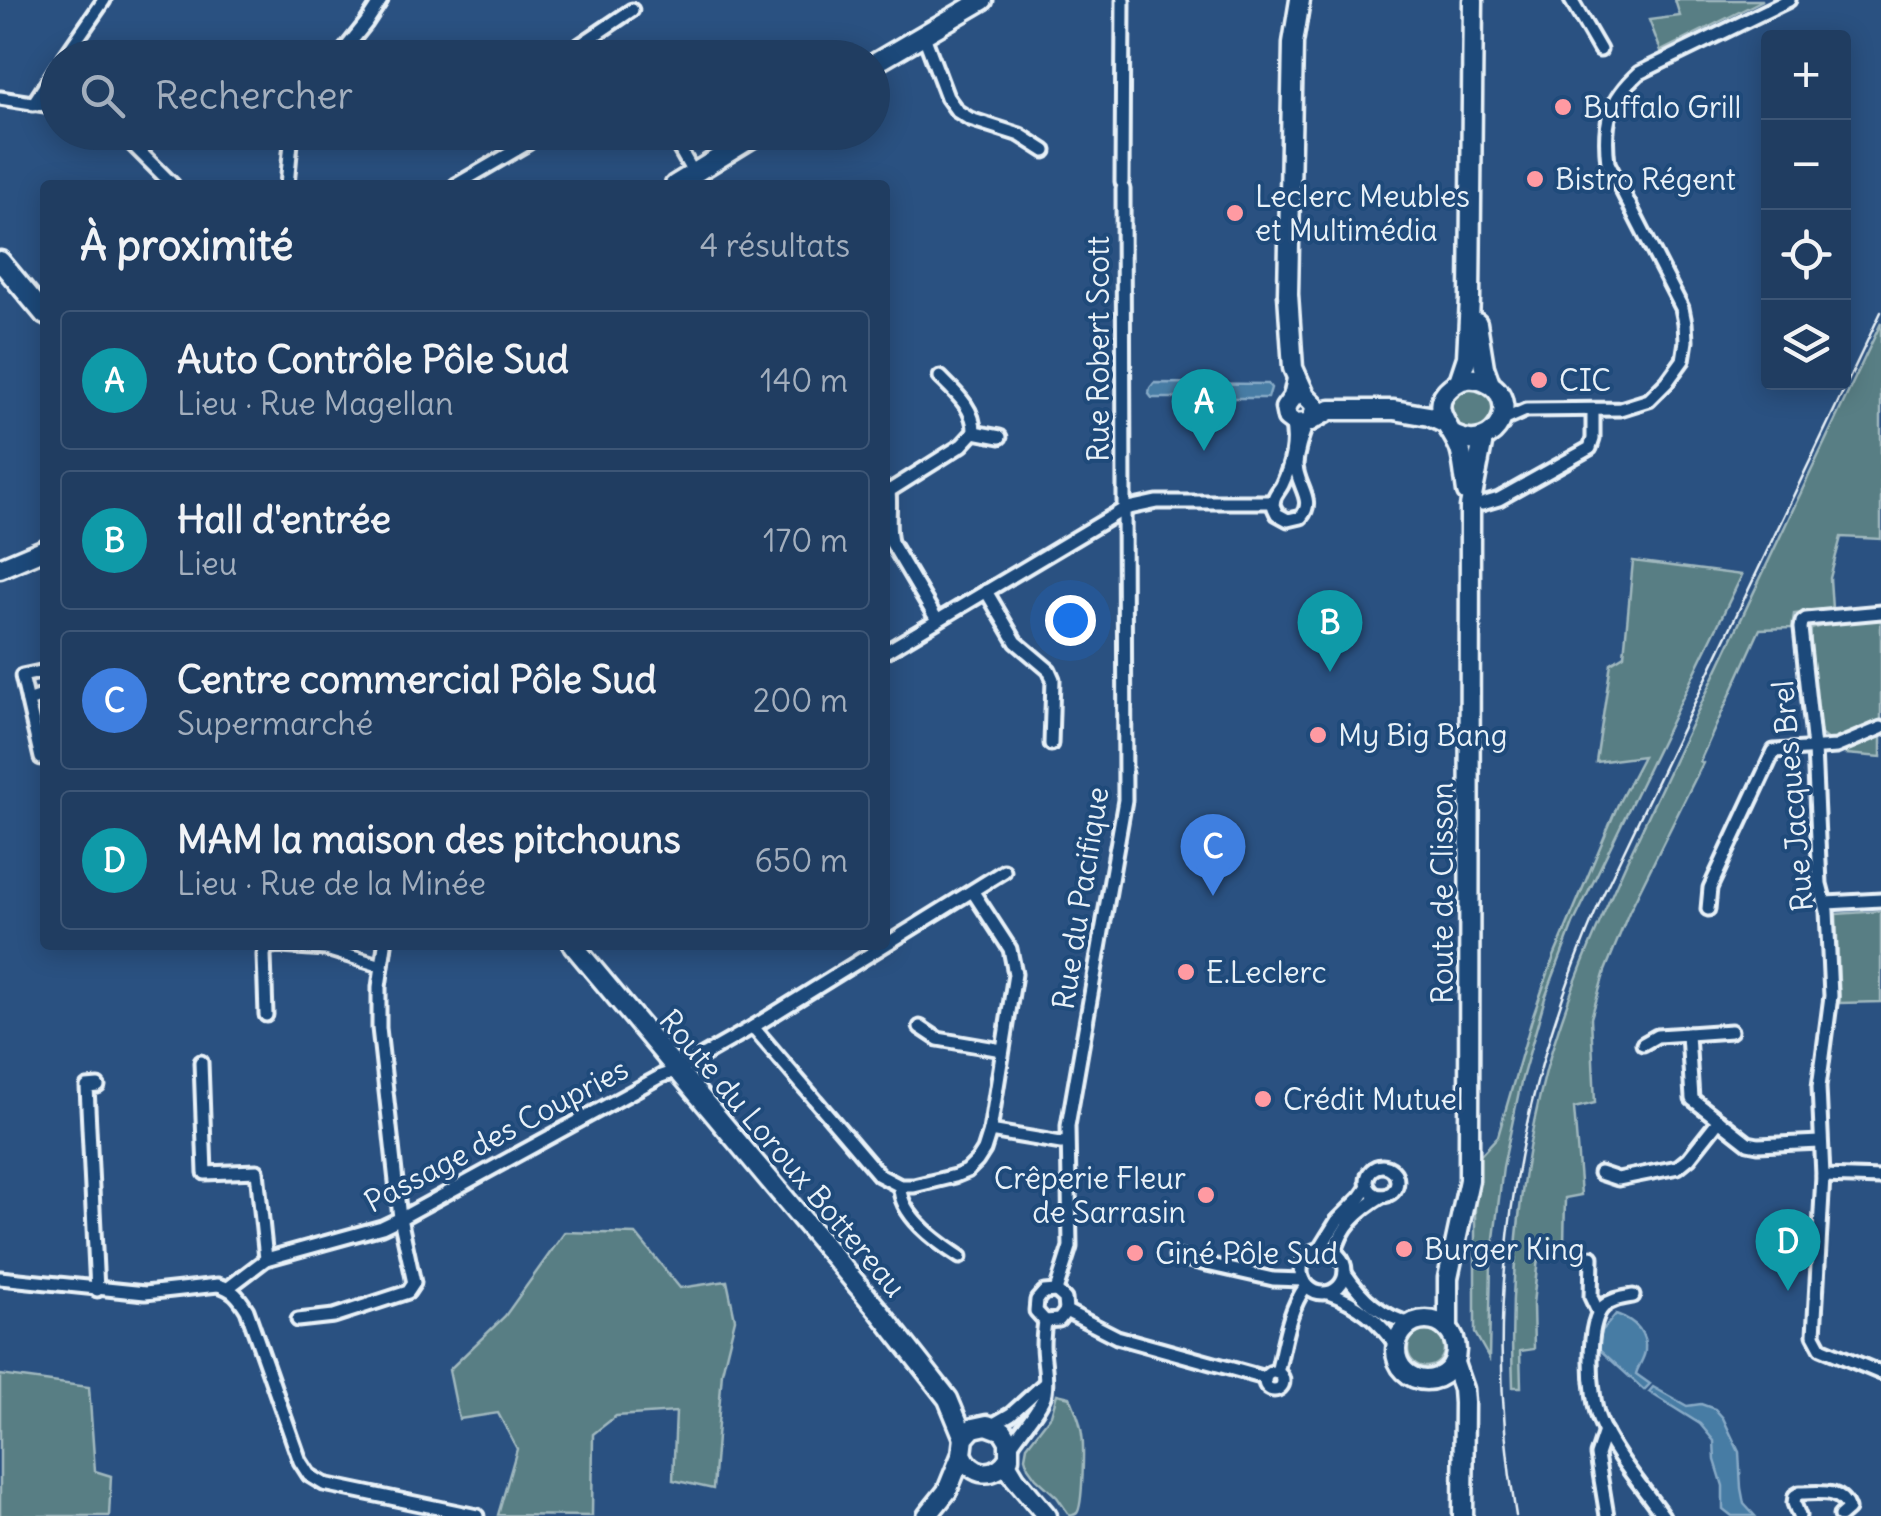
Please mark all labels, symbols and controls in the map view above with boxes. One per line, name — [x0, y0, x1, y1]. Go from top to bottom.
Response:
map controls — [1761, 30, 1851, 390]
button: + — [1761, 30, 1851, 120]
search box — [40, 40, 890, 150]
icon: search — [75, 68, 130, 123]
text: Rechercher — [155, 72, 353, 119]
place label: Buffalo Grill — [1583, 88, 1741, 126]
marker: Buffalo Grill — [1552, 96, 1574, 118]
button: − — [1761, 120, 1851, 210]
place label: Bistro Régent — [1555, 160, 1736, 198]
marker: Bistro Régent — [1524, 168, 1546, 190]
place label: Leclerc Meubles et Multimédia — [1255, 177, 1470, 249]
marker: Leclerc Meubles et Multimédia — [1224, 202, 1246, 224]
button: locate — [1761, 210, 1851, 300]
text: À proximité — [80, 219, 293, 271]
text: 4 résultats — [700, 225, 850, 266]
street label: Rue Robert Scott — [1079, 236, 1117, 462]
button: layers — [1761, 300, 1851, 390]
text: Auto Contrôle Pôle Sud — [177, 336, 569, 383]
text: A — [104, 360, 125, 401]
text: 140 m — [760, 360, 848, 401]
place label: CIC — [1559, 361, 1611, 399]
pin: A — [1172, 368, 1236, 451]
marker: CIC — [1528, 369, 1550, 391]
text: Lieu · Rue Magellan — [177, 383, 454, 424]
text: Hall d'entrée — [177, 496, 391, 543]
text: B — [104, 520, 125, 561]
text: 170 m — [763, 520, 848, 561]
text: Lieu — [177, 543, 238, 584]
pin: B — [1298, 590, 1362, 672]
your location — [1045, 595, 1096, 646]
text: Centre commercial Pôle Sud — [177, 656, 657, 703]
street label: Rue Jacques Brel — [1763, 679, 1821, 913]
text: C — [104, 680, 125, 721]
text: 200 m — [753, 680, 848, 721]
text: Supermarché — [177, 703, 373, 744]
place label: My Big Bang — [1338, 716, 1507, 754]
marker: My Big Bang — [1307, 724, 1329, 746]
street label: Route de Clisson — [1423, 782, 1461, 1004]
street label: Rue du Pacifique — [1044, 784, 1116, 1012]
pin: C — [1180, 814, 1246, 896]
text: MAM la maison des pitchouns — [177, 816, 681, 863]
text: D — [103, 840, 126, 881]
text: 650 m — [754, 840, 848, 881]
text: Lieu · Rue de la Minée — [177, 863, 486, 904]
place label: E.Leclerc — [1206, 953, 1327, 991]
marker: E.Leclerc — [1175, 961, 1197, 983]
street label: Route du Loroux Bottereau — [651, 1001, 915, 1305]
street label: Passage des Coupries — [358, 1049, 634, 1221]
place label: Crédit Mutuel — [1283, 1080, 1464, 1118]
marker: Crédit Mutuel — [1252, 1088, 1274, 1110]
place label: Crêperie Fleur de Sarrasin — [994, 1159, 1186, 1231]
marker: Crêperie Fleur de Sarrasin — [1195, 1184, 1217, 1206]
pin: D — [1756, 1208, 1820, 1291]
place label: Burger King — [1424, 1230, 1585, 1268]
place label: Ciné Pôle Sud — [1155, 1234, 1338, 1272]
marker: Burger King — [1393, 1238, 1415, 1260]
marker: Ciné Pôle Sud — [1124, 1242, 1146, 1264]

